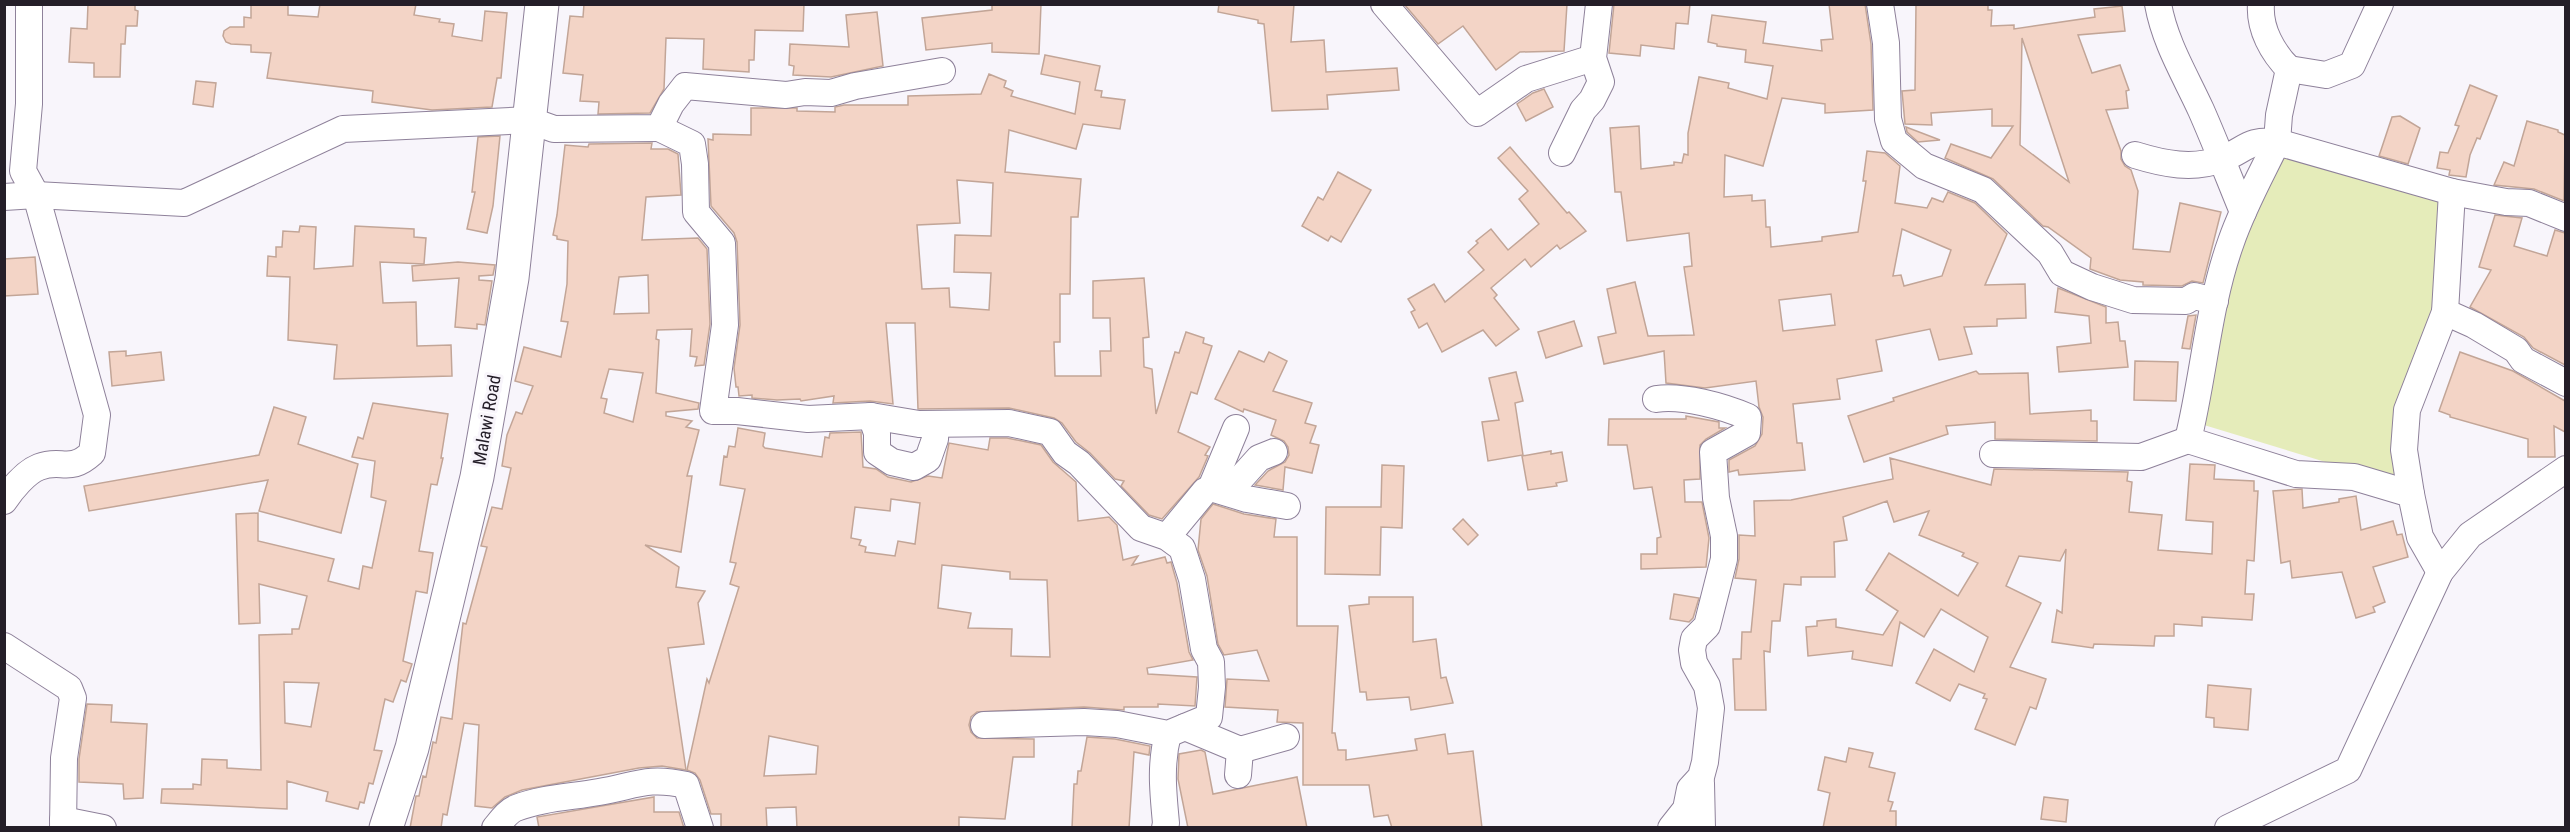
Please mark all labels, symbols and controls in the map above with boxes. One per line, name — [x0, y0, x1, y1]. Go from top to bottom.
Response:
street label: Malawi Road — [468, 373, 505, 467]

